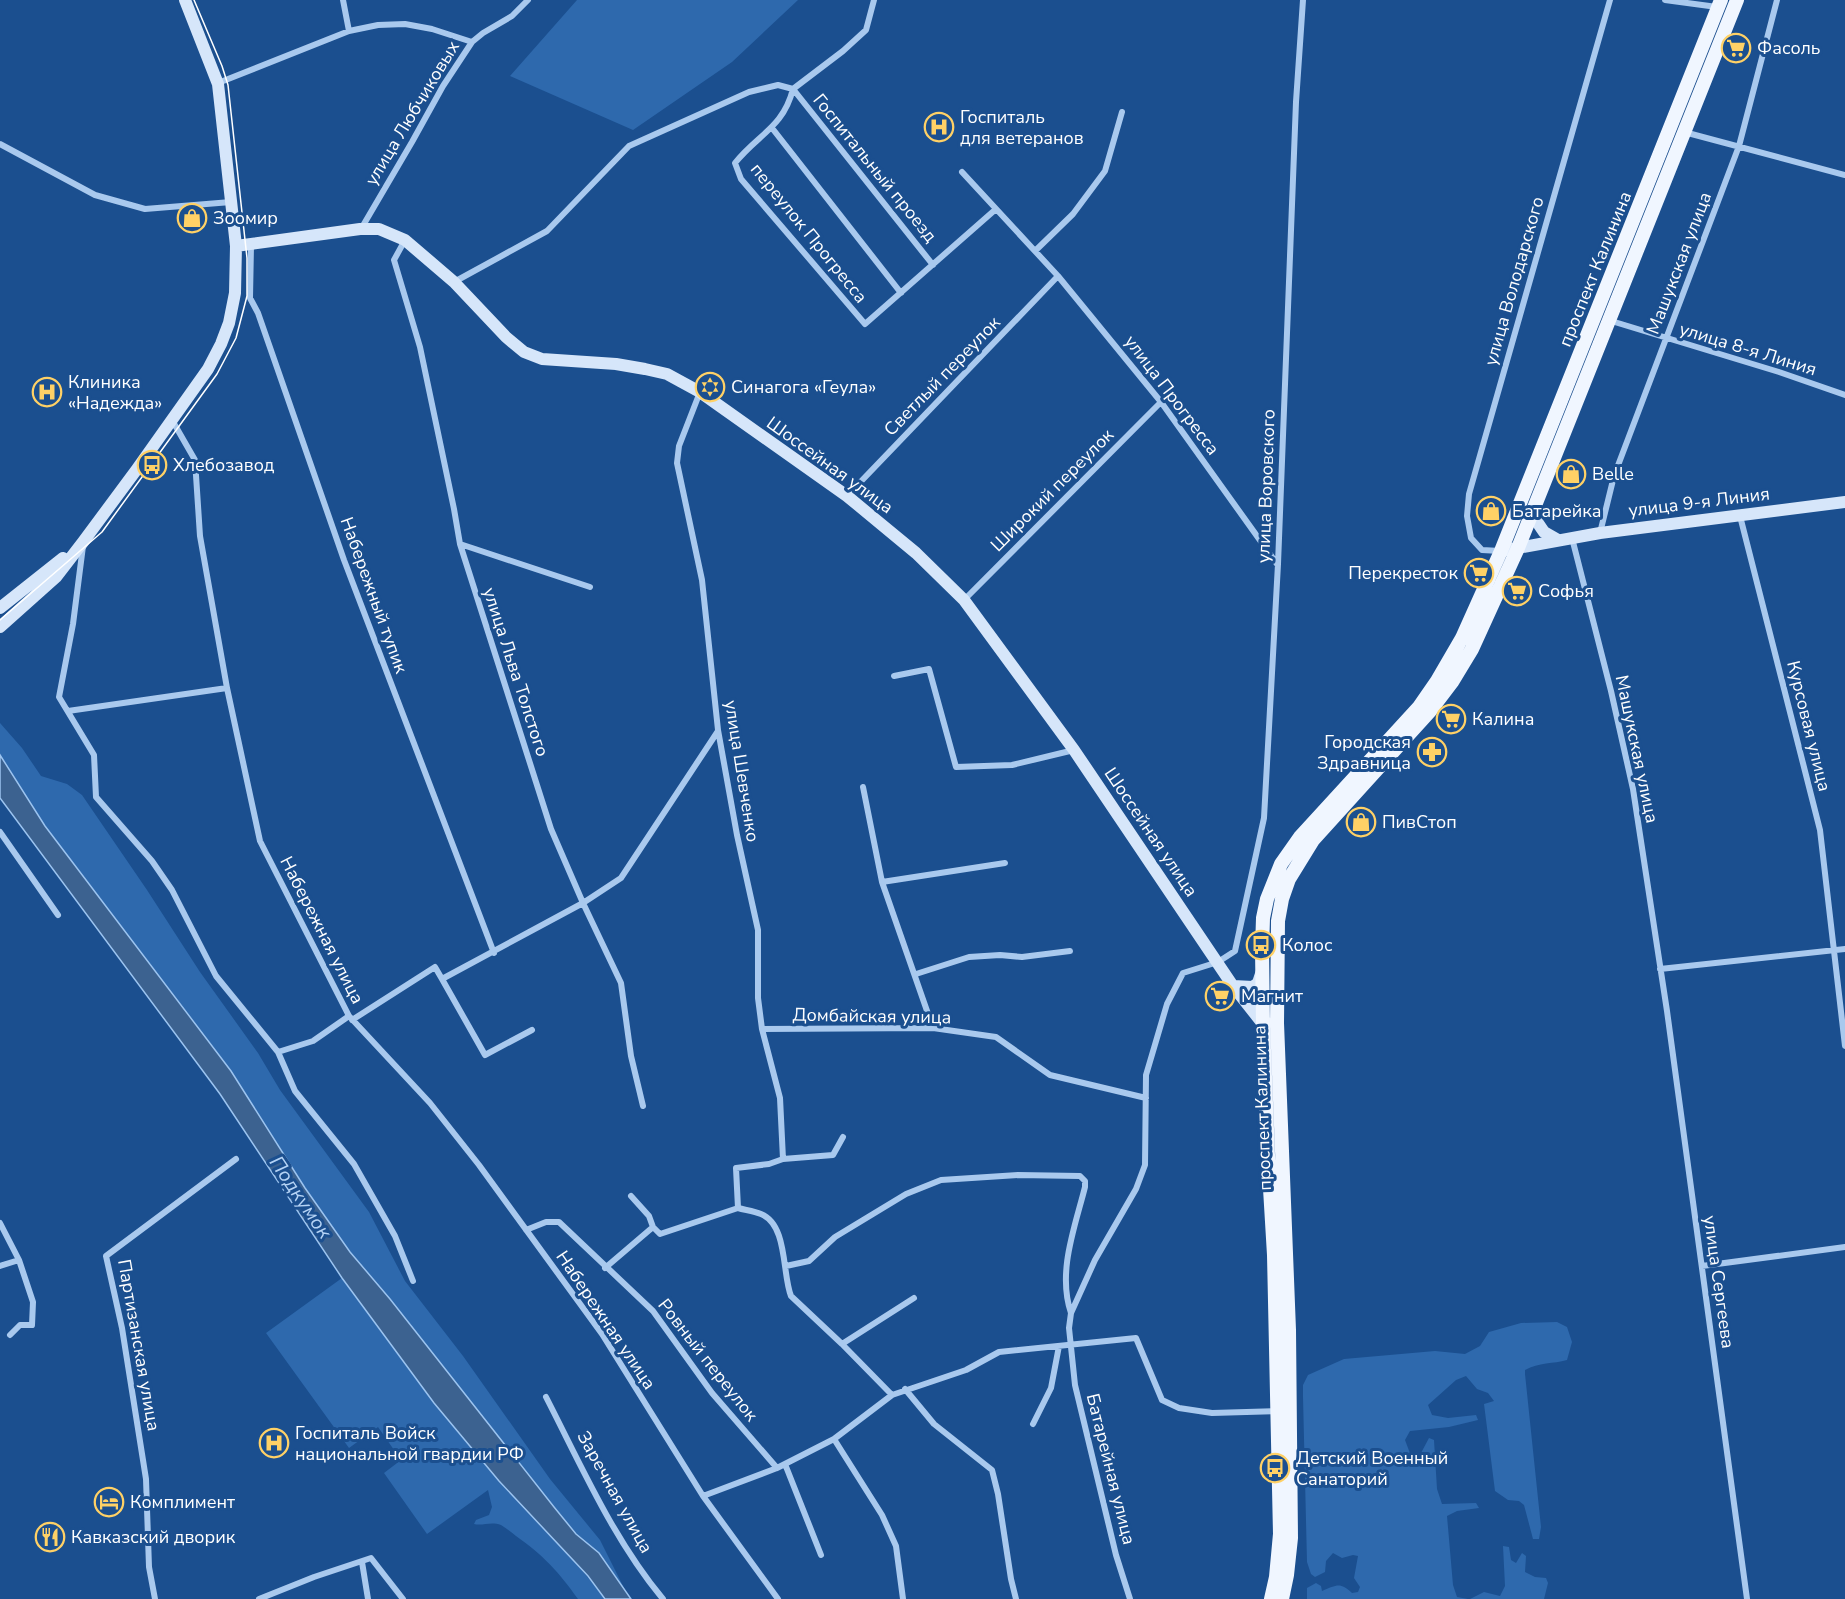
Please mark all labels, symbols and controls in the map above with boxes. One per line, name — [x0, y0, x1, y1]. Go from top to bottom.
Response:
supermarket icon: Фасоль — [1720, 32, 1752, 64]
street label: улица Любчиковых — [359, 36, 465, 190]
place label: Фасоль — [1757, 36, 1820, 60]
street label: Госпитальный проезд — [808, 89, 943, 248]
place label: Госпиталь для ветеранов — [960, 105, 1084, 150]
hospital icon: Госпиталь для ветеранов — [923, 111, 955, 143]
street label: переулок Прогресса — [745, 158, 873, 308]
street label: проспект Калинина — [1553, 188, 1637, 350]
street label: Машукская улица — [1641, 188, 1717, 338]
street label: улица Володарского — [1478, 194, 1550, 368]
shop icon: Зоомир — [176, 202, 208, 234]
place label: Зоомир — [213, 206, 278, 230]
street label: Светлый переулок — [879, 311, 1006, 441]
street label: улица 8-я Линия — [1676, 317, 1820, 381]
street label: улица Прогресса — [1119, 330, 1225, 460]
place label: Клиника «Надежда» — [68, 370, 162, 415]
synagogue icon: Синагога «Геула» — [694, 371, 726, 403]
place label: Синагога «Геула» — [731, 375, 876, 399]
hospital icon: Клиника «Надежда» — [31, 376, 63, 408]
street label: улица Воровского — [1251, 409, 1281, 563]
street label: Шоссейная улица — [762, 411, 898, 519]
street label: Широкий переулок — [985, 423, 1119, 557]
bus stop icon: Хлебозавод — [136, 449, 168, 481]
place label: Хлебозавод — [173, 453, 275, 477]
shop icon: Belle — [1555, 458, 1587, 490]
place label: Belle — [1592, 462, 1634, 486]
street label: улица 9-я Линия — [1627, 481, 1771, 523]
shop icon: Батарейка — [1475, 495, 1507, 527]
place label: Батарейка — [1512, 499, 1601, 523]
street label: Набережный тупик — [335, 514, 414, 677]
supermarket icon: Перекресток — [1463, 557, 1495, 589]
place label: Перекресток — [1348, 561, 1459, 585]
supermarket icon: Софья — [1501, 575, 1533, 607]
place label: Софья — [1538, 579, 1594, 603]
street label: улица Льва Толстого — [477, 584, 555, 760]
street label: Курсовая улица — [1781, 658, 1837, 794]
street label: Машукская улица — [1610, 673, 1664, 825]
street label: улица Шевченко — [719, 698, 765, 844]
supermarket icon: Калина — [1435, 703, 1467, 735]
place label: Калина — [1472, 707, 1534, 731]
place label: Городская Здравница — [1317, 730, 1411, 775]
pharmacy icon: Городская Здравница — [1416, 736, 1448, 768]
street label: Шоссейная улица — [1099, 763, 1203, 901]
shop icon: ПивСтоп — [1345, 806, 1377, 838]
place label: ПивСтоп — [1382, 810, 1457, 834]
street label: Набережная улица — [274, 852, 370, 1008]
bus stop icon: Колос — [1245, 929, 1277, 961]
place label: Колос — [1282, 933, 1333, 957]
supermarket icon: Магнит — [1204, 980, 1236, 1012]
place label: Магнит — [1241, 984, 1303, 1008]
street label: Домбайская улица — [792, 1003, 952, 1029]
street label: проспект Калинина — [1247, 1025, 1277, 1191]
water label: Подкумок — [263, 1151, 338, 1244]
street label: улица Сергеева — [1698, 1214, 1740, 1350]
street label: Набережная улица — [551, 1246, 661, 1394]
street label: Партизанская улица — [112, 1257, 166, 1433]
street label: Ровный переулок — [653, 1294, 764, 1427]
street label: Батарейная улица — [1081, 1391, 1141, 1547]
place label: Госпиталь Войск национальной гвардии РФ — [295, 1421, 524, 1466]
hospital icon: Госпиталь Войск национальной гвардии РФ — [258, 1427, 290, 1459]
street label: Заречная улица — [571, 1427, 659, 1557]
place label: Детский Военный Санаторий — [1296, 1446, 1448, 1491]
bus stop icon: Детский Военный Санаторий — [1259, 1452, 1291, 1484]
hotel icon: Комплимент — [93, 1486, 125, 1518]
place label: Комплимент — [130, 1490, 235, 1514]
restaurant icon: Кавказский дворик — [34, 1521, 66, 1553]
place label: Кавказский дворик — [71, 1525, 236, 1549]

